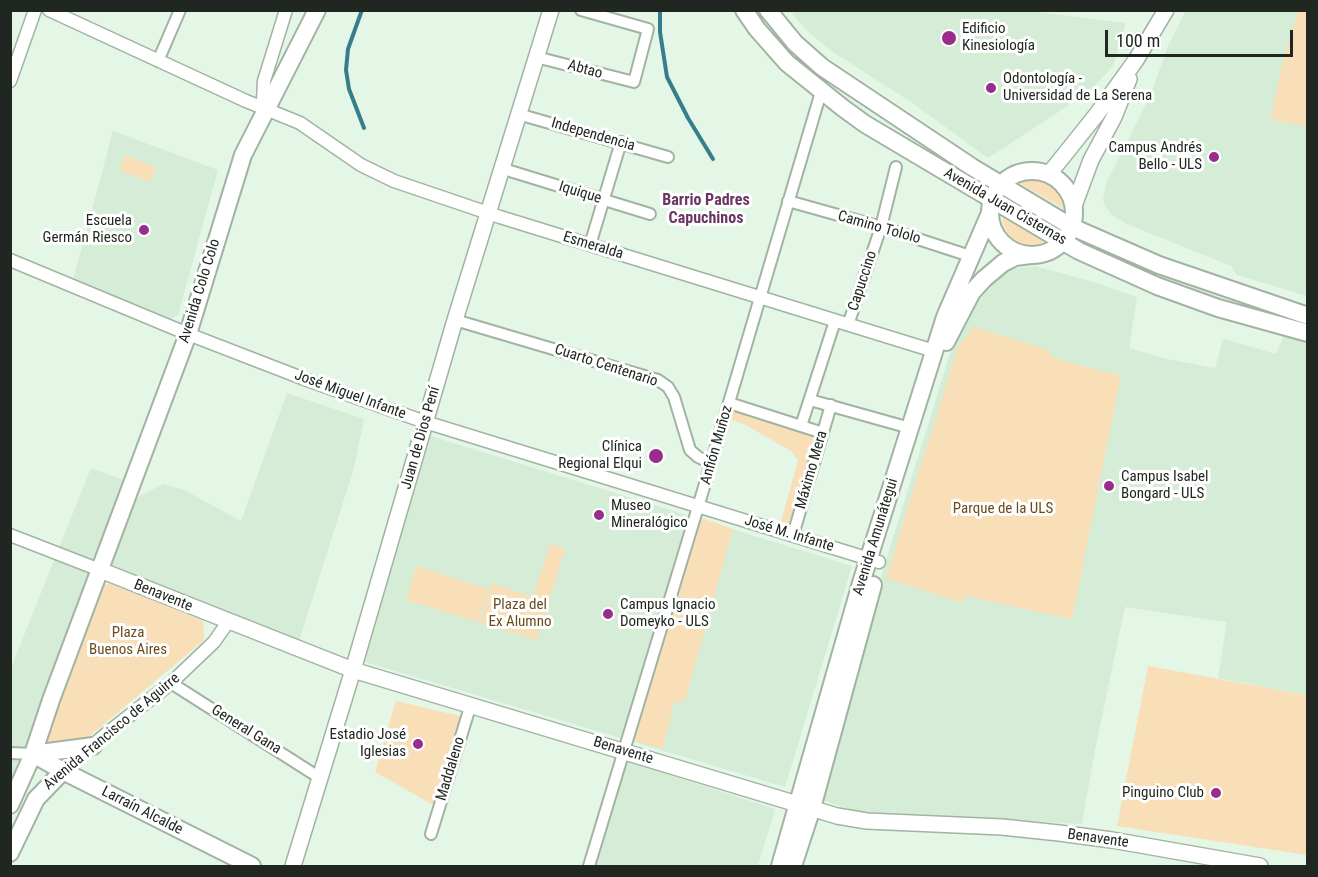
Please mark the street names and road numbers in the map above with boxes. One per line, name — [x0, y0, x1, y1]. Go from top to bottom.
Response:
street label: Abtao — [566, 57, 604, 83]
street label: Independencia — [549, 114, 637, 156]
street label: Avenida Juan Cisternas — [940, 164, 1070, 250]
street label: Iquique — [556, 178, 604, 208]
street label: Camino Tololo — [836, 208, 922, 248]
street label: Esmeralda — [561, 228, 625, 264]
street label: Avenida Colo Colo — [176, 237, 224, 345]
street label: Capuccino — [845, 249, 881, 313]
street label: Cuarto Centenario — [552, 341, 660, 391]
street label: José Miguel Infante — [292, 367, 408, 423]
street label: Juan de Dios Pení — [398, 384, 444, 492]
street label: Anfión Muñoz — [697, 403, 737, 487]
street label: Máximo Mera — [792, 429, 832, 511]
street label: Avenida Amunátegui — [850, 476, 902, 598]
street label: José M. Infante — [742, 512, 836, 556]
street label: Benavente — [131, 576, 195, 616]
street label: Avenida Francisco de Aguirre — [40, 670, 184, 794]
street label: General Gana — [208, 701, 284, 759]
street label: Benavente — [591, 733, 655, 769]
street label: Maddaleno — [433, 735, 469, 803]
street label: Larraín Alcalde — [98, 783, 186, 839]
street label: Benavente — [1066, 826, 1130, 852]

